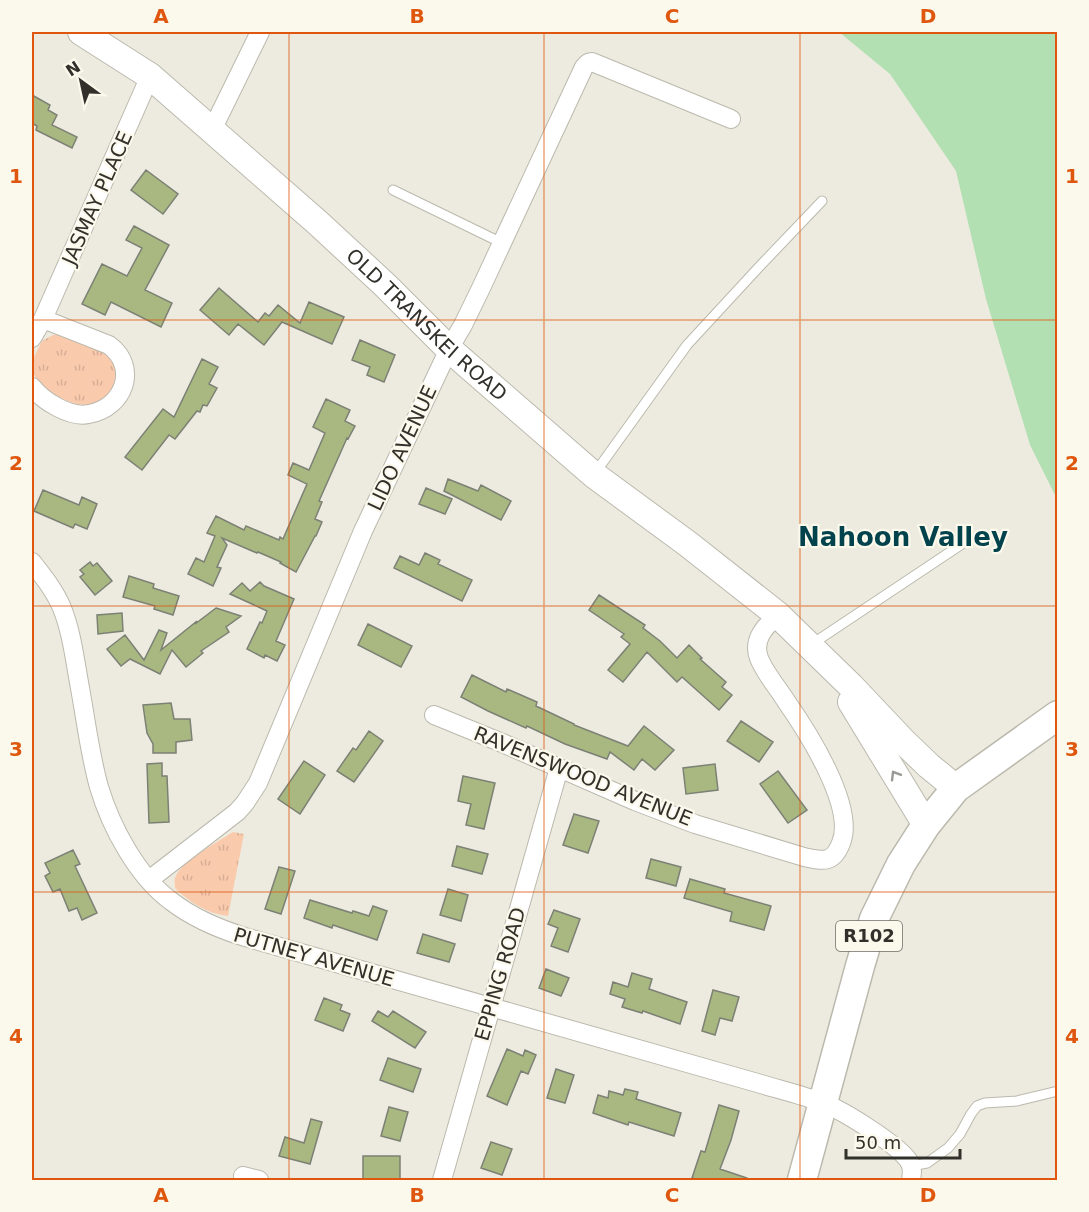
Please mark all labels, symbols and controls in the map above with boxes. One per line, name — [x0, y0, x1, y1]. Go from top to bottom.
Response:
text: A — [153, 4, 169, 28]
text: B — [409, 4, 425, 28]
text: C — [665, 4, 679, 28]
text: D — [920, 4, 936, 28]
north arrow — [51, 51, 111, 111]
text: N — [62, 57, 84, 80]
street label: JASMAY PLACE — [56, 128, 137, 270]
text: 1 — [9, 164, 23, 188]
text: 1 — [1065, 164, 1079, 188]
street label: OLD TRANSKEI ROAD — [341, 243, 512, 406]
street label: LIDO AVENUE — [362, 382, 442, 514]
text: 2 — [9, 451, 23, 475]
text: 2 — [1065, 451, 1079, 475]
district label: Nahoon Valley — [798, 522, 1008, 552]
street label: RAVENSWOOD AVENUE — [470, 721, 696, 831]
text: 3 — [9, 737, 23, 761]
text: 3 — [1065, 737, 1079, 761]
one-way arrow — [891, 771, 903, 781]
street label: EPPING ROAD — [469, 904, 531, 1044]
road number: R102 — [836, 921, 902, 951]
street label: PUTNEY AVENUE — [231, 923, 397, 991]
text: 4 — [9, 1024, 23, 1048]
text: 4 — [1065, 1024, 1079, 1048]
scale bar — [846, 1122, 960, 1160]
text: 50 m — [855, 1132, 901, 1153]
text: A — [153, 1183, 169, 1207]
text: B — [409, 1183, 425, 1207]
text: C — [665, 1183, 679, 1207]
text: D — [920, 1183, 936, 1207]

